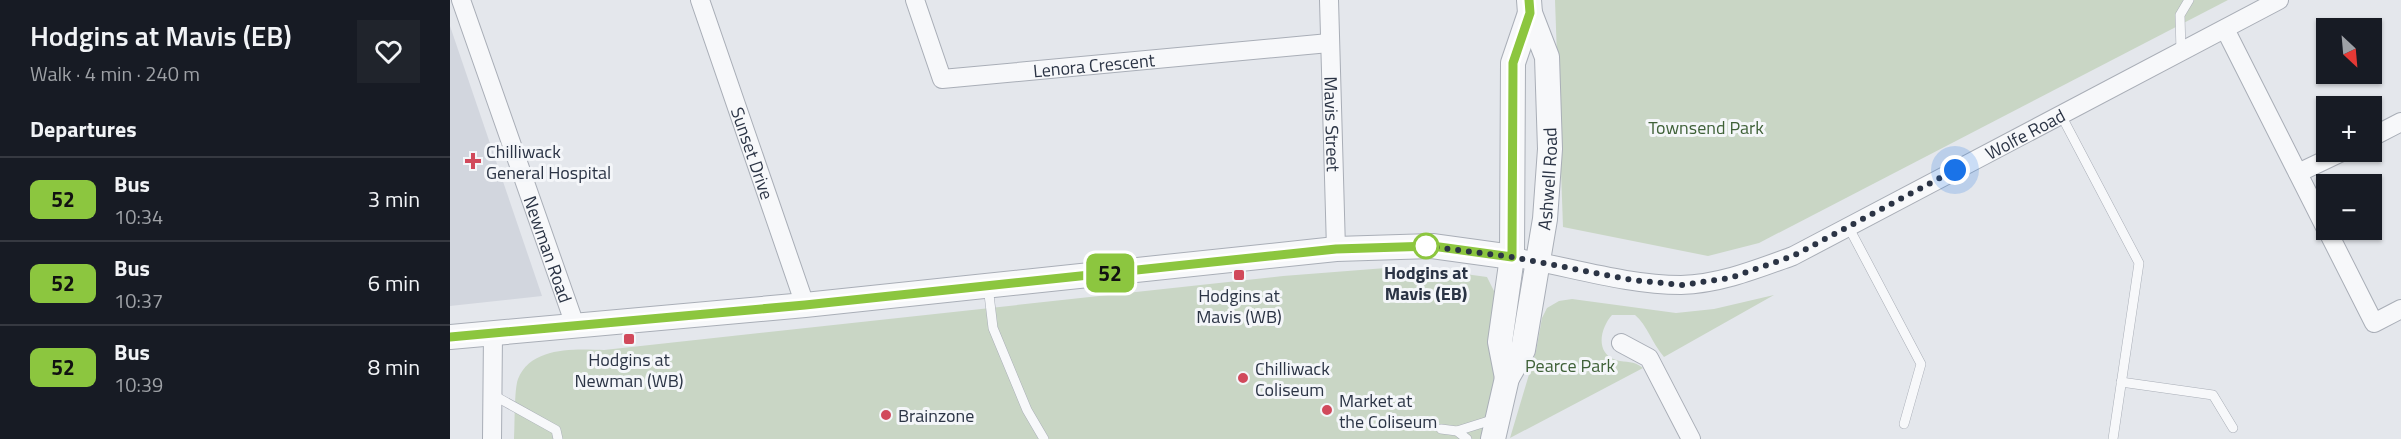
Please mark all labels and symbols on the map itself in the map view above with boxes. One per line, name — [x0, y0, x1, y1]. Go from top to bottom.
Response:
north arrow — [2316, 18, 2382, 84]
street label: Lenora Crescent — [1032, 46, 1157, 84]
street label: Mavis Street — [1318, 76, 1347, 173]
street label: Wolfe Road — [1980, 102, 2070, 166]
street label: Sunset Drive — [724, 103, 781, 203]
park label: Townsend Park — [1648, 114, 1764, 141]
street label: Ashwell Road — [1530, 127, 1564, 232]
place label: Chilliwack General Hospital — [486, 138, 611, 186]
marker: Chilliwack General Hospital — [464, 152, 482, 170]
your location — [1940, 155, 1970, 185]
street label: Newman Road — [517, 192, 580, 306]
marker: Hodgins at Mavis (EB) — [1413, 233, 1439, 259]
line badge: 52 — [1083, 254, 1137, 292]
place label: Hodgins at Mavis (EB) — [1384, 259, 1468, 307]
marker: Hodgins at Mavis (WB) — [1232, 268, 1246, 282]
place label: Hodgins at Mavis (WB) — [1196, 282, 1282, 330]
marker: Hodgins at Newman (WB) — [622, 332, 636, 346]
place label: Hodgins at Newman (WB) — [574, 346, 684, 394]
park label: Pearce Park — [1525, 352, 1615, 379]
place label: Chilliwack Coliseum — [1255, 355, 1330, 403]
marker: Chilliwack Coliseum — [1236, 371, 1250, 385]
place label: Market at the Coliseum — [1339, 387, 1437, 435]
place label: Brainzone — [898, 402, 974, 429]
marker: Market at the Coliseum — [1320, 403, 1334, 417]
marker: Brainzone — [879, 408, 893, 422]

